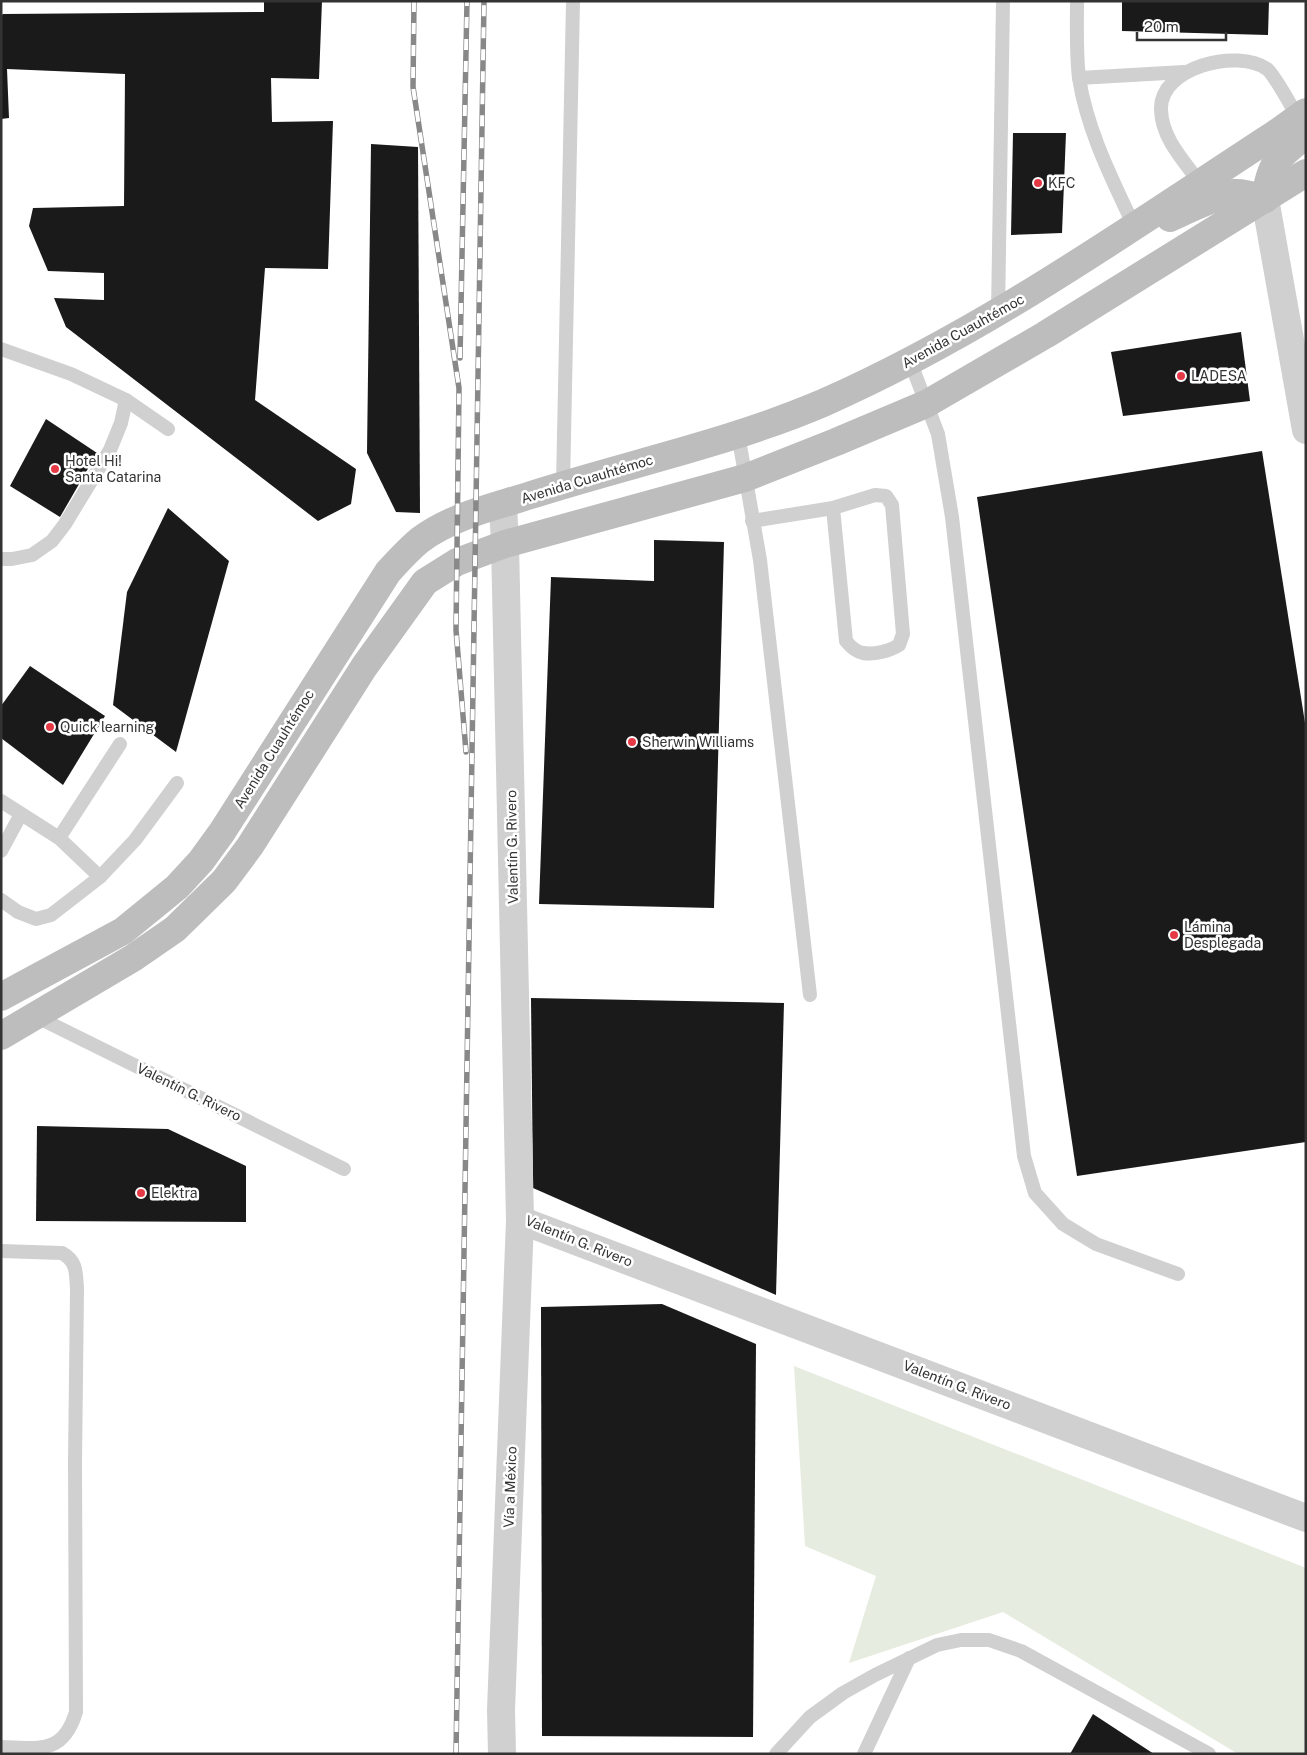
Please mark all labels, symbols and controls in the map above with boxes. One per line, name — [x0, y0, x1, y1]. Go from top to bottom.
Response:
scale bar — [1137, 10, 1226, 42]
text: 20 m — [1144, 18, 1179, 35]
place label: KFC — [1048, 175, 1076, 191]
marker: KFC — [1032, 177, 1044, 189]
street label: Avenida Cuauhtémoc — [899, 291, 1027, 371]
place label: LADESA — [1191, 368, 1247, 384]
marker: LADESA — [1175, 370, 1187, 382]
street label: Avenida Cuauhtémoc — [519, 451, 655, 507]
place label: Hotel Hi! Santa Catarina — [65, 453, 161, 485]
marker: Hotel Hi! Santa Catarina — [49, 463, 61, 475]
street label: Avenida Cuauhtémoc — [231, 687, 317, 811]
place label: Quick learning — [60, 719, 155, 735]
marker: Quick learning — [44, 721, 56, 733]
place label: Sherwin Williams — [642, 734, 754, 750]
marker: Sherwin Williams — [626, 736, 638, 748]
street label: Valentín G. Rivero — [503, 790, 521, 904]
place label: Lámina Desplegada — [1184, 919, 1261, 951]
marker: Lámina Desplegada — [1168, 929, 1180, 941]
street label: Valentín G. Rivero — [134, 1060, 244, 1124]
place label: Elektra — [151, 1185, 197, 1201]
marker: Elektra — [135, 1187, 147, 1199]
street label: Valentín G. Rivero — [523, 1212, 635, 1270]
street label: Valentín G. Rivero — [901, 1357, 1013, 1413]
street label: Vía a México — [501, 1446, 519, 1528]

